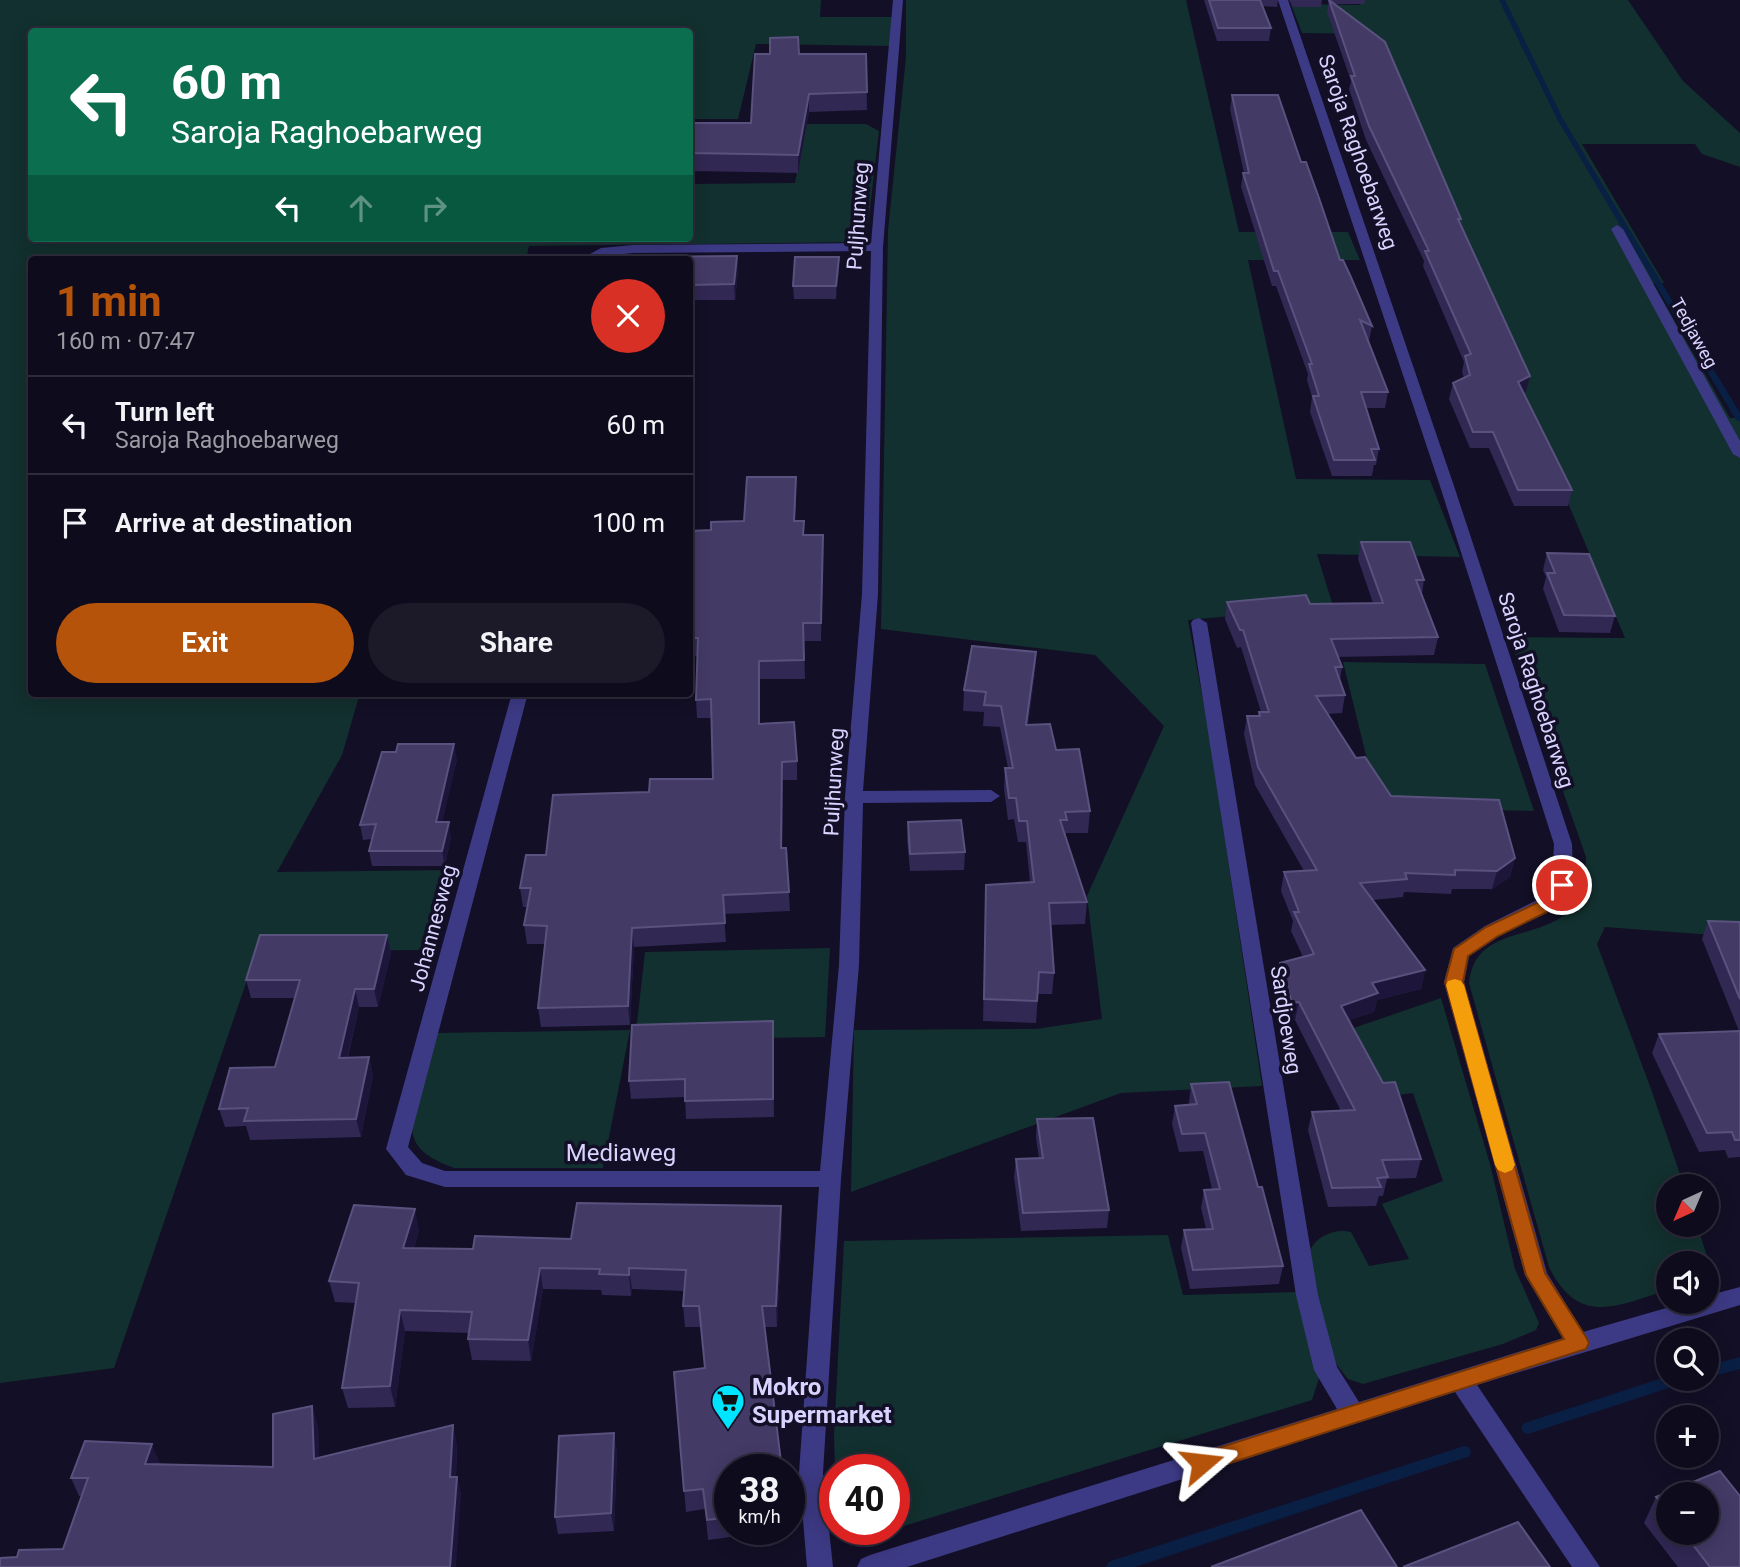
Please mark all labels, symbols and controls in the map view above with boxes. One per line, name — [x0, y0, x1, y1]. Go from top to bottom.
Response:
street label: Saroja Raghoebarweg — [1313, 51, 1403, 253]
text: 60 m — [171, 54, 282, 111]
icon: left — [56, 56, 147, 147]
text: Saroja Raghoebarweg — [171, 113, 483, 151]
street label: Puljhunweg — [842, 161, 874, 271]
icon: left — [269, 189, 307, 227]
icon: ahead — [342, 189, 380, 227]
icon: right — [415, 189, 453, 227]
text: 1 min — [56, 277, 162, 326]
button: close — [591, 279, 665, 353]
street label: Tedjaweg — [1667, 294, 1722, 371]
text: 160 m · 07:47 — [56, 328, 195, 355]
text: Turn left — [115, 397, 214, 427]
icon: left — [56, 406, 94, 444]
text: 60 m — [607, 410, 665, 440]
text: Saroja Raghoebarweg — [115, 427, 339, 454]
icon: arrive — [56, 504, 94, 542]
text: Arrive at destination — [115, 508, 352, 538]
text: 100 m — [592, 508, 665, 538]
street label: Saroja Raghoebarweg — [1493, 589, 1579, 791]
button: Exit — [56, 603, 354, 683]
button: Share — [368, 603, 665, 683]
street label: Puljhunweg — [819, 727, 849, 837]
pin — [1532, 855, 1592, 915]
street label: Johannesweg — [405, 862, 461, 994]
icon: arrive — [1543, 866, 1581, 904]
street label: Sardjoeweg — [1266, 964, 1306, 1076]
street label: Mediaweg — [566, 1139, 676, 1167]
north arrow — [1656, 1174, 1718, 1237]
map controls — [1656, 1174, 1719, 1545]
button: sound — [1656, 1251, 1719, 1314]
button: search — [1656, 1328, 1719, 1391]
place label: Mokro Supermarket — [752, 1373, 892, 1429]
supermarket icon: Mokro Supermarket — [709, 1382, 747, 1431]
button: + — [1656, 1405, 1719, 1468]
position arrow — [1165, 1426, 1239, 1500]
speed limit sign: 40 — [819, 1454, 910, 1545]
text: 38 — [739, 1470, 780, 1511]
button: − — [1656, 1482, 1719, 1545]
text: km/h — [738, 1506, 781, 1527]

